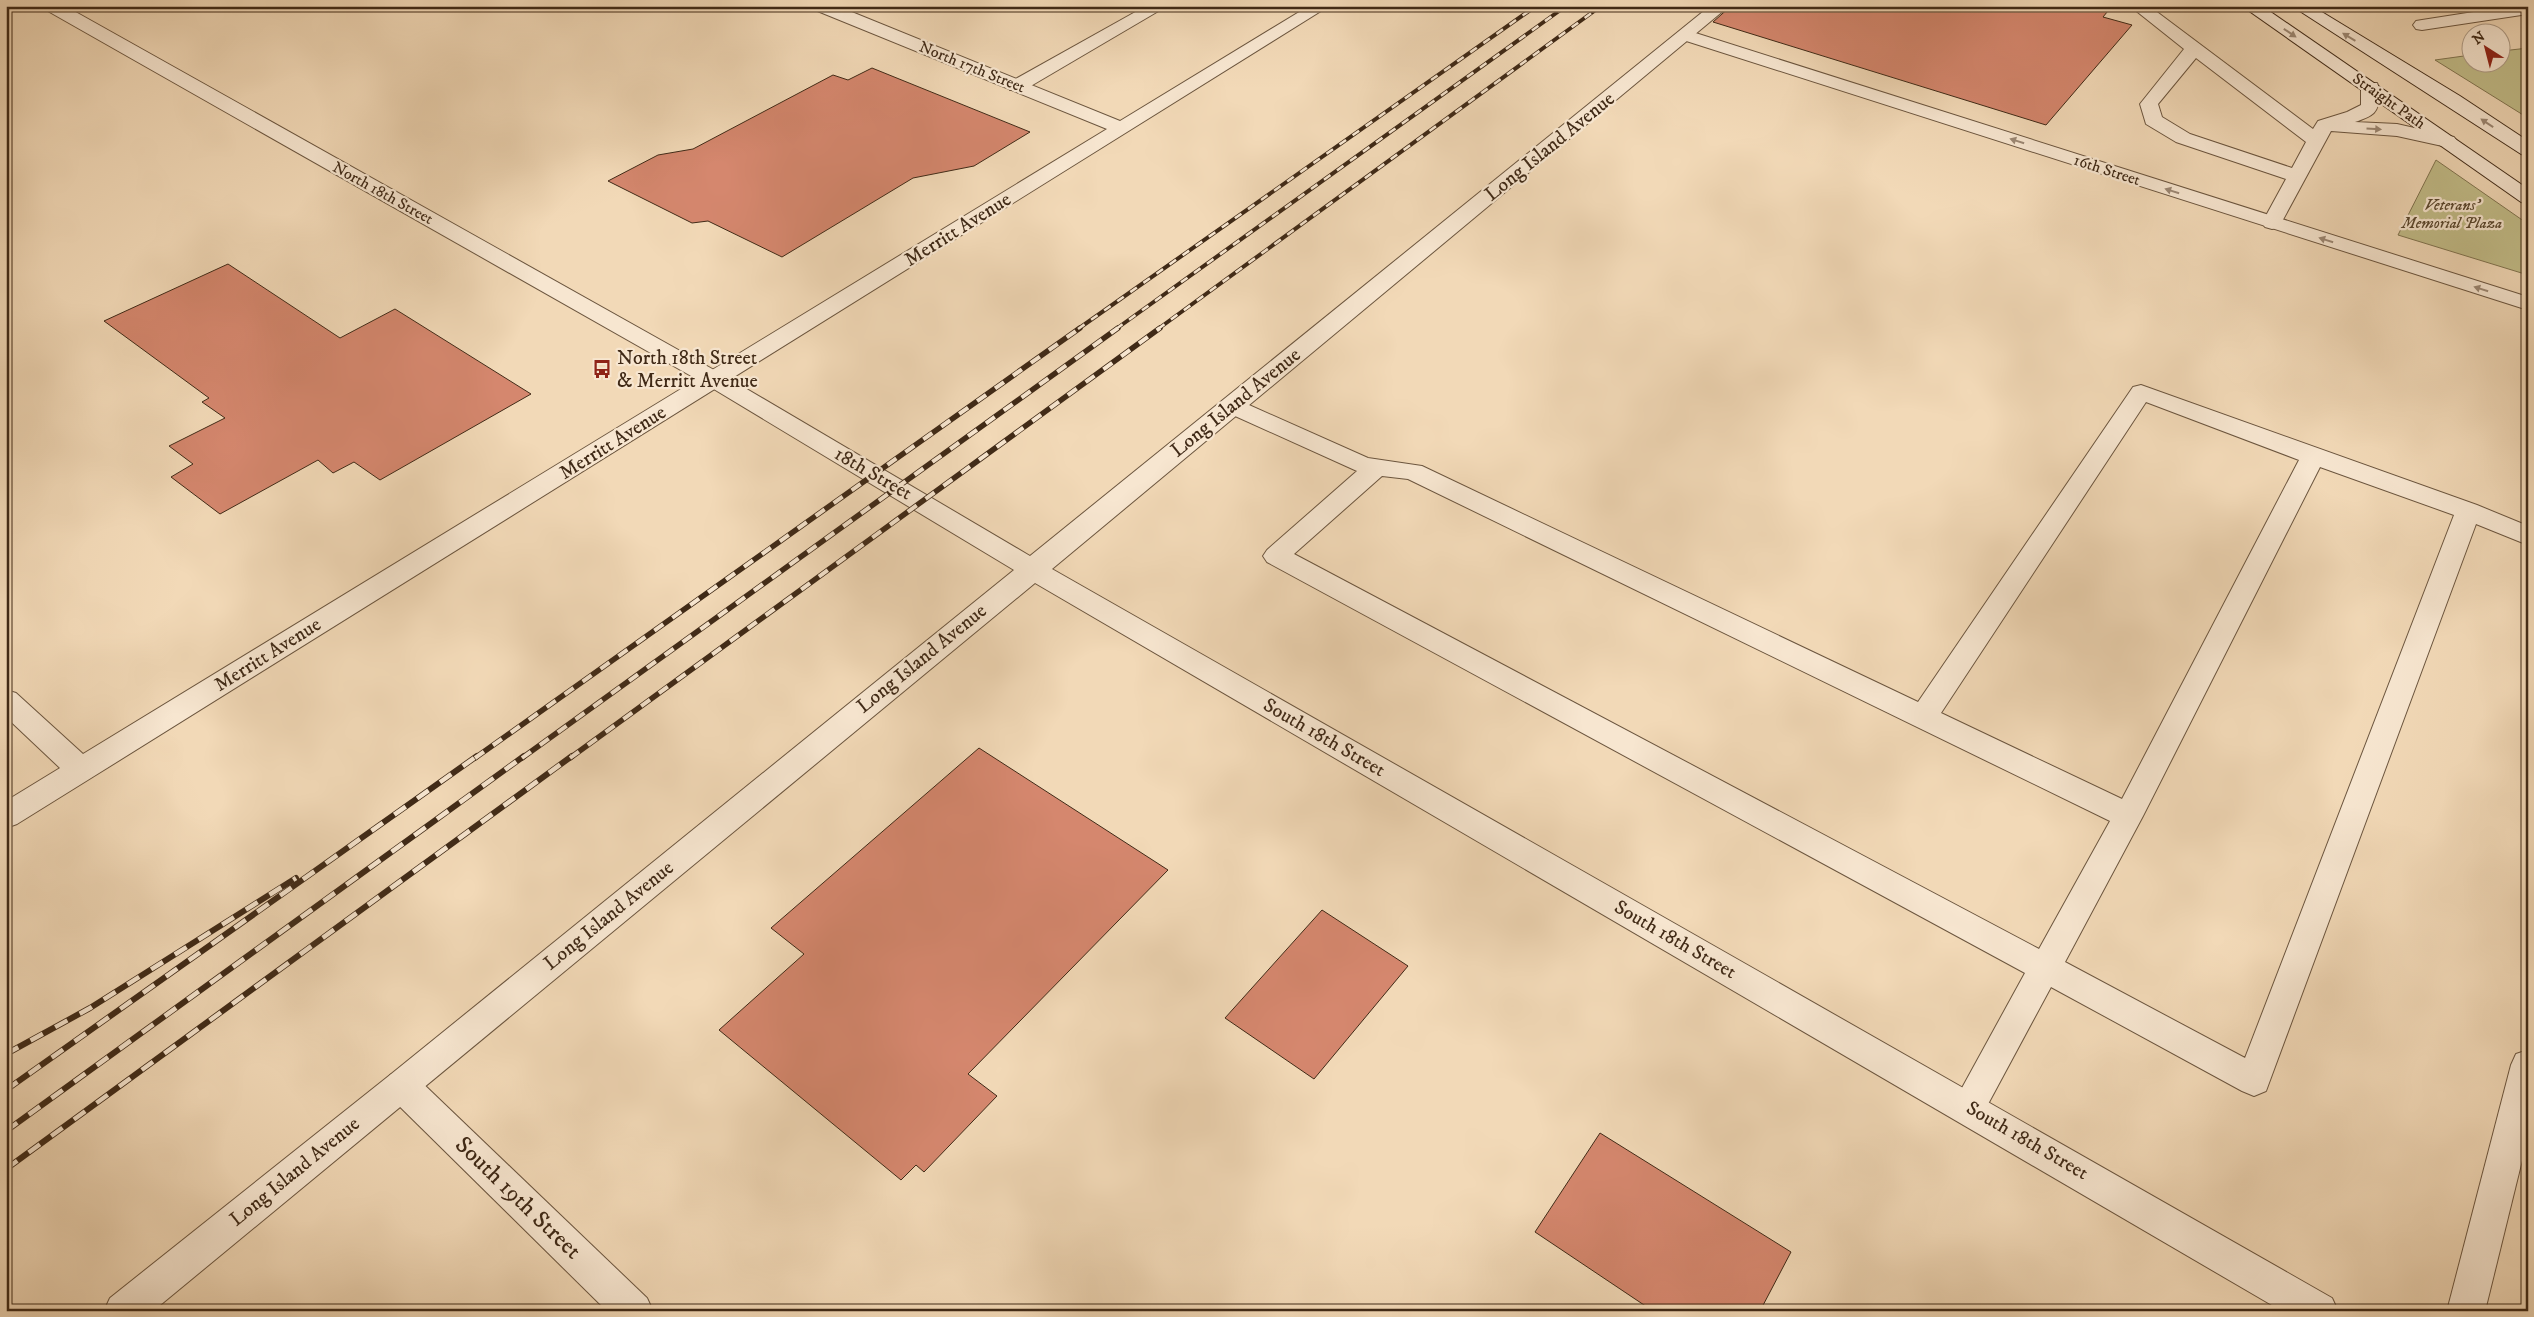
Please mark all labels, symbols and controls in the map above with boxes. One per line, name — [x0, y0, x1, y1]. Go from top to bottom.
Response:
north arrow — [2462, 22, 2512, 72]
text: N — [2469, 27, 2489, 49]
one-way arrow — [2283, 29, 2297, 38]
one-way arrow — [2343, 32, 2356, 41]
street label: North 17th Street — [916, 37, 1028, 97]
street label: Straight Path — [2349, 69, 2430, 134]
street label: Long Island Avenue — [1480, 87, 1620, 207]
one-way arrow — [2480, 118, 2494, 128]
one-way arrow — [2366, 125, 2382, 133]
one-way arrow — [2009, 137, 2024, 145]
street label: 16th Street — [2071, 150, 2143, 190]
street label: North 18th Street — [329, 157, 437, 229]
one-way arrow — [2164, 186, 2179, 194]
street label: Merritt Avenue — [900, 187, 1016, 273]
park label: Veterans' Memorial Plaza — [2401, 195, 2502, 233]
one-way arrow — [2319, 236, 2334, 243]
one-way arrow — [2474, 285, 2489, 293]
street label: Long Island Avenue — [1166, 343, 1306, 463]
place label: North 18th Street & Merritt Avenue — [617, 346, 758, 394]
bus stop icon: North 18th Street & Merritt Avenue — [591, 358, 613, 380]
street label: Merritt Avenue — [555, 400, 671, 486]
street label: 18th Street — [830, 442, 916, 506]
street label: Long Island Avenue — [852, 599, 992, 719]
street label: Merritt Avenue — [210, 612, 326, 698]
street label: South 18th Street — [1258, 693, 1390, 783]
street label: Long Island Avenue — [539, 856, 679, 976]
street label: South 18th Street — [1609, 895, 1741, 985]
street label: South 18th Street — [1961, 1096, 2093, 1186]
street label: Long Island Avenue — [225, 1112, 365, 1232]
street label: South 19th Street — [449, 1130, 588, 1266]

